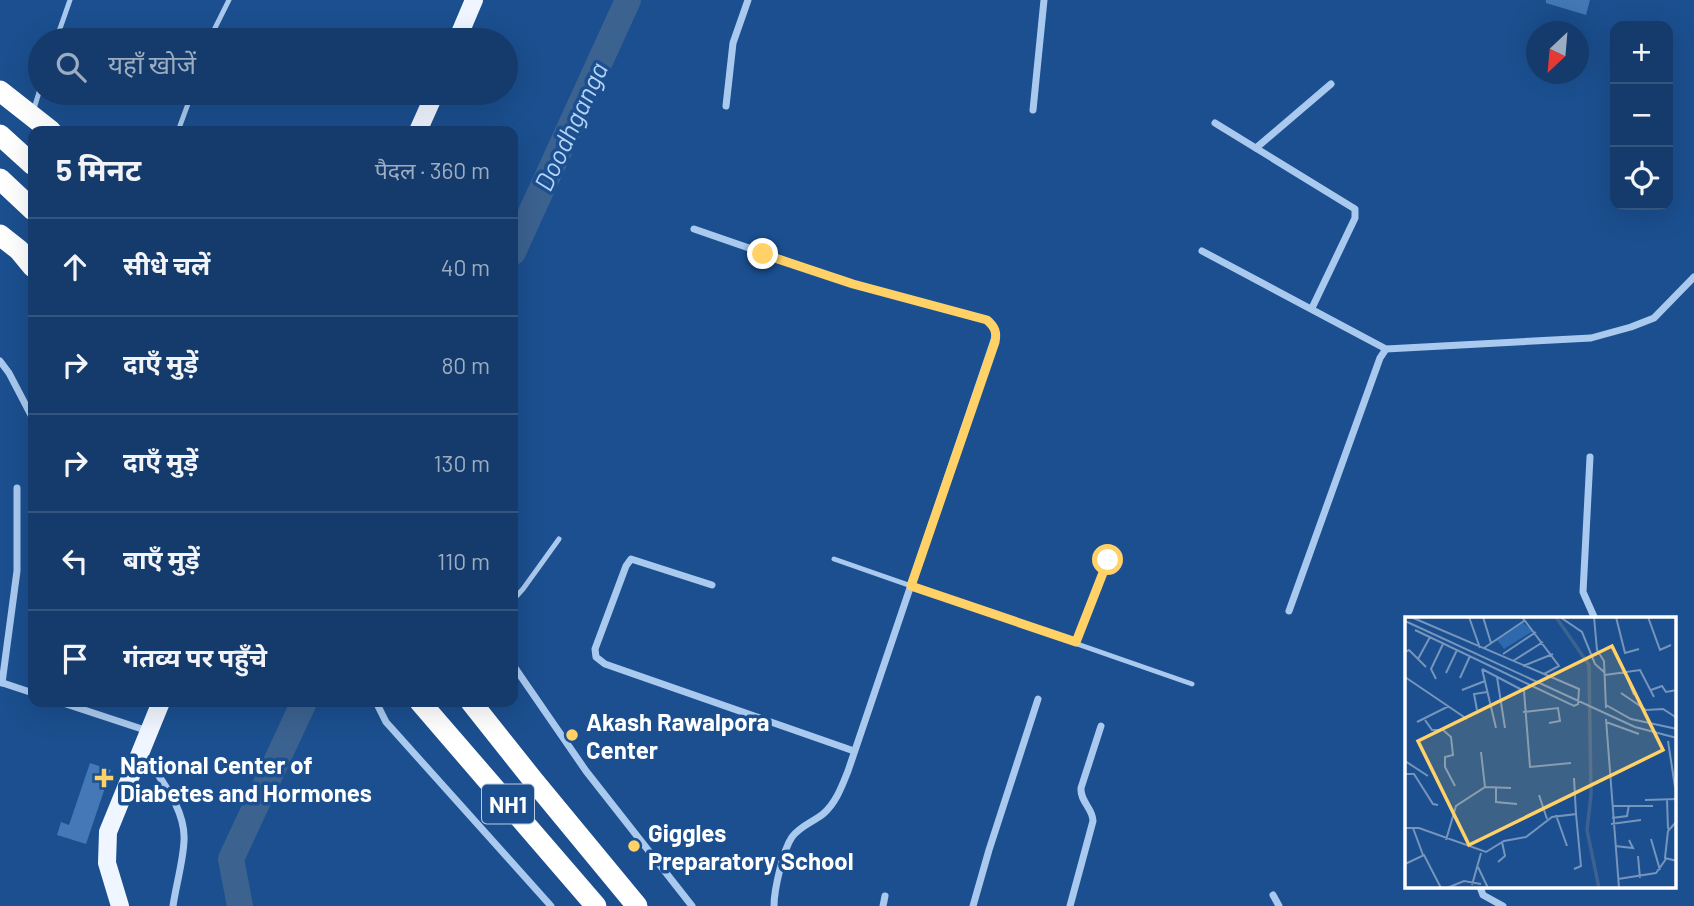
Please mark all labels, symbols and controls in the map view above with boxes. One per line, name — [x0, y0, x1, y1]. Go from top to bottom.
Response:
north arrow — [1526, 21, 1589, 84]
map controls — [1610, 21, 1673, 210]
button: + — [1610, 21, 1673, 84]
search box — [28, 28, 518, 105]
icon: search — [52, 48, 90, 86]
text: यहाँ खोजें — [108, 48, 196, 79]
water label: Doodhganga — [527, 57, 613, 195]
button: − — [1610, 84, 1673, 147]
button: locate — [1610, 147, 1673, 210]
text: 5 मिनट — [56, 151, 141, 187]
text: पैदल · 360 m — [375, 156, 490, 184]
route end — [747, 238, 778, 269]
icon: ahead — [56, 248, 94, 286]
text: सीधे चलें — [123, 249, 210, 280]
text: 40 m — [441, 253, 490, 281]
icon: right — [56, 346, 94, 384]
text: दाएँ मुड़ें — [123, 347, 198, 378]
text: 80 m — [441, 351, 490, 379]
icon: right — [56, 444, 94, 482]
text: दाएँ मुड़ें — [123, 445, 198, 476]
text: 130 m — [433, 449, 490, 477]
icon: left — [56, 542, 94, 580]
text: बाएँ मुड़ें — [123, 543, 200, 574]
route start — [1092, 544, 1123, 575]
text: 110 m — [437, 547, 490, 575]
inset map — [1405, 617, 1676, 888]
icon: arrive — [56, 640, 94, 678]
text: गंतव्य पर पहुँचे — [123, 641, 267, 672]
place label: Akash Rawalpora Center — [586, 707, 769, 764]
marker: Akash Rawalpora Center — [564, 727, 580, 743]
place label: National Center of Diabetes and Hormones — [120, 750, 372, 807]
marker: National Center of Diabetes and Hormones — [94, 768, 114, 788]
road number: NH1 — [482, 784, 534, 824]
place label: Giggles Preparatory School — [648, 818, 854, 875]
marker: Giggles Preparatory School — [626, 838, 642, 854]

